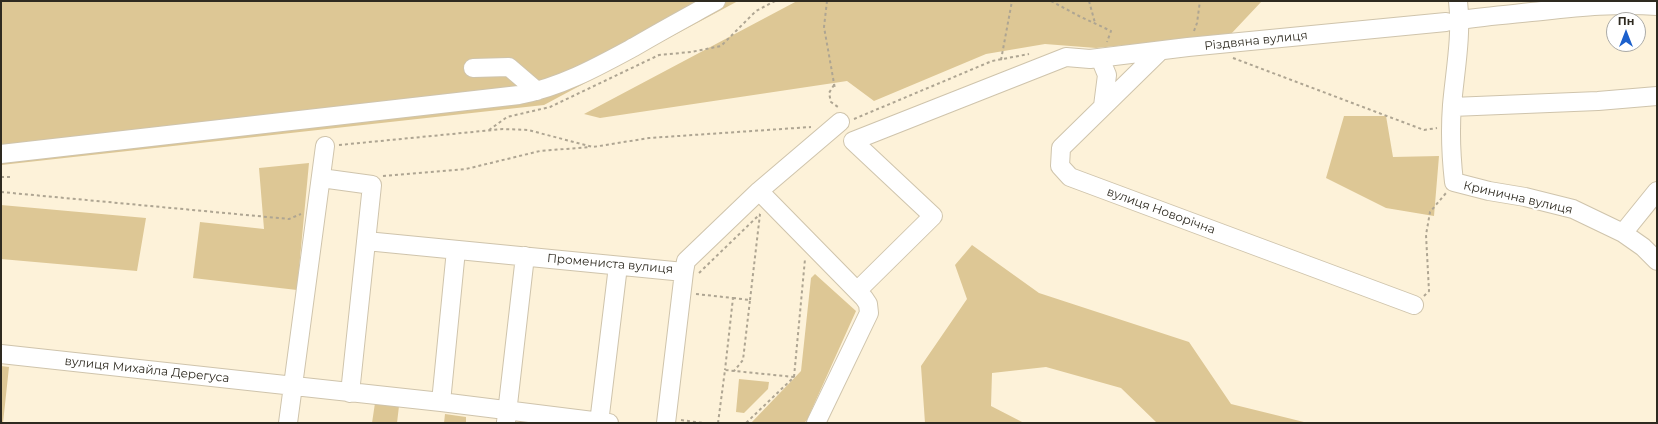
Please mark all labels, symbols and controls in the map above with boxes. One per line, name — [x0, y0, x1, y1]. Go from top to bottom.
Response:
north arrow — [1606, 12, 1646, 52]
text: Пн — [1618, 14, 1634, 28]
street label: Різдвяна вулиця — [1204, 28, 1308, 54]
street label: Кринична вулиця — [1462, 178, 1574, 218]
street label: вулиця Новорічна — [1105, 185, 1217, 237]
street label: Промениста вулиця — [546, 251, 674, 277]
street label: вулиця Михайла Дерегуса — [64, 354, 230, 386]

